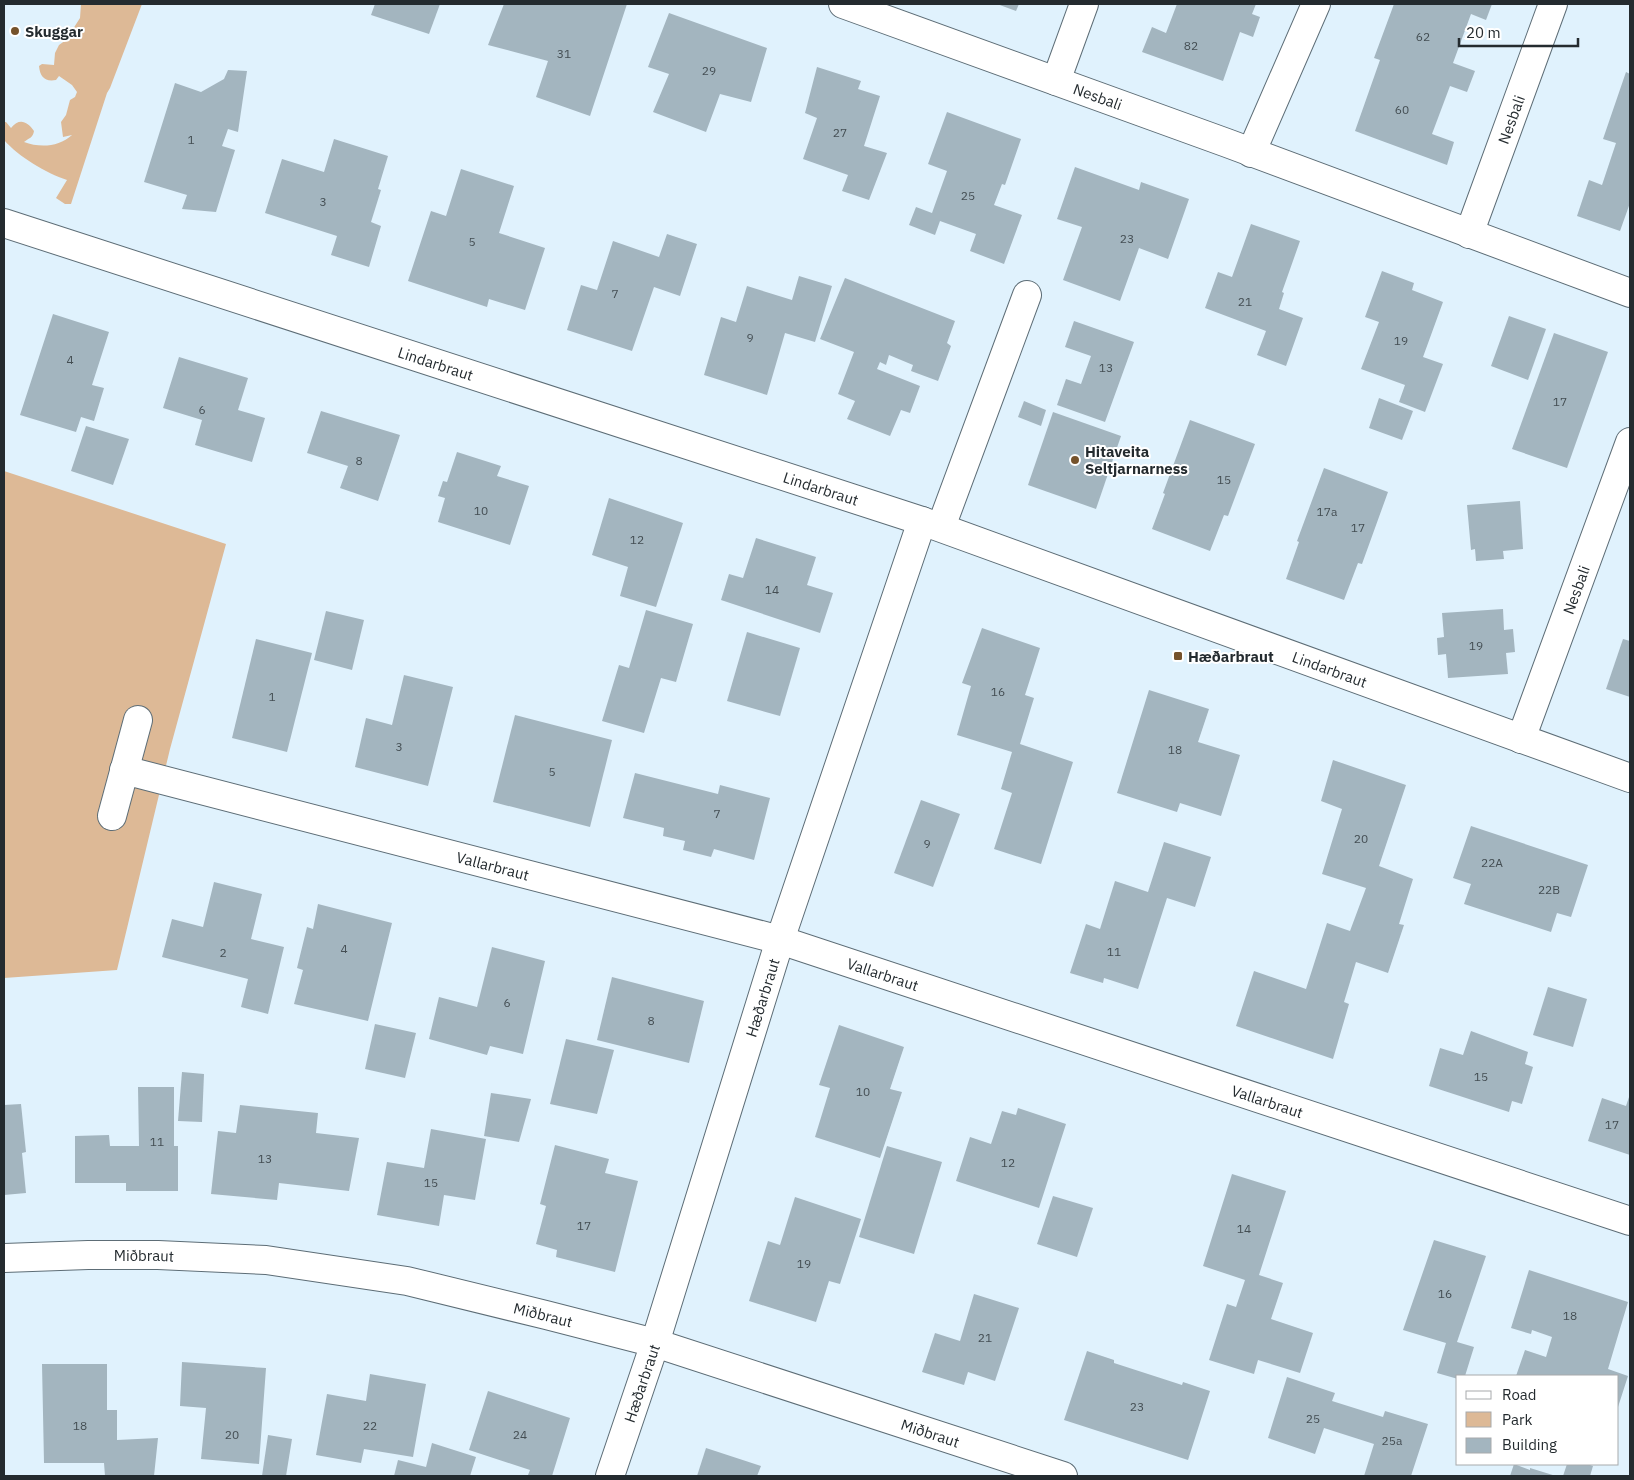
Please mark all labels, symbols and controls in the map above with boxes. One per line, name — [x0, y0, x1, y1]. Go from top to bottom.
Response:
scale bar — [1459, 15, 1578, 47]
place label: Skuggar — [25, 22, 83, 41]
text: 20 m — [1466, 23, 1501, 42]
marker: Skuggar — [9, 25, 21, 37]
house number: 62 — [1416, 29, 1430, 44]
house number: 82 — [1184, 38, 1198, 53]
house number: 31 — [557, 46, 571, 61]
house number: 29 — [702, 63, 716, 78]
street label: Nesbali — [1071, 79, 1125, 114]
street label: Nesbali — [1493, 92, 1528, 146]
house number: 60 — [1395, 102, 1409, 117]
house number: 27 — [833, 125, 847, 140]
house number: 1 — [187, 132, 195, 147]
house number: 25 — [961, 188, 975, 203]
house number: 3 — [319, 194, 327, 209]
house number: 23 — [1120, 231, 1134, 246]
house number: 5 — [468, 234, 476, 249]
house number: 7 — [611, 286, 619, 301]
house number: 21 — [1238, 294, 1252, 309]
house number: 9 — [746, 330, 754, 345]
house number: 19 — [1394, 333, 1408, 348]
street label: Lindarbraut — [396, 342, 476, 384]
house number: 4 — [66, 352, 74, 367]
house number: 13 — [1099, 360, 1113, 375]
house number: 17 — [1553, 394, 1567, 409]
house number: 6 — [198, 402, 206, 417]
place label: Hitaveita Seltjarnarness — [1085, 442, 1188, 478]
house number: 8 — [355, 453, 363, 468]
marker: Hitaveita Seltjarnarness — [1069, 454, 1081, 466]
street label: Lindarbraut — [781, 467, 861, 509]
house number: 15 — [1217, 472, 1231, 487]
house number: 10 — [474, 503, 488, 518]
house number: 17a — [1317, 504, 1338, 519]
house number: 17 — [1351, 520, 1365, 535]
house number: 12 — [630, 532, 644, 547]
street label: Nesbali — [1558, 563, 1593, 617]
house number: 14 — [765, 582, 779, 597]
house number: 19 — [1469, 638, 1483, 653]
place label: Hæðarbraut — [1188, 647, 1274, 666]
street label: Lindarbraut — [1290, 647, 1370, 691]
marker: Hæðarbraut — [1172, 650, 1184, 662]
house number: 16 — [991, 684, 1005, 699]
house number: 1 — [268, 689, 276, 704]
house number: 3 — [395, 739, 403, 754]
house number: 18 — [1168, 742, 1182, 757]
house number: 5 — [548, 764, 556, 779]
house number: 7 — [713, 806, 721, 821]
house number: 20 — [1354, 831, 1368, 846]
house number: 9 — [923, 836, 931, 851]
street label: Vallarbraut — [454, 847, 531, 884]
house number: 22A — [1481, 855, 1503, 870]
house number: 22B — [1538, 882, 1560, 897]
house number: 4 — [340, 941, 348, 956]
house number: 11 — [1107, 944, 1121, 959]
house number: 2 — [219, 945, 227, 960]
street label: Vallarbraut — [845, 953, 921, 995]
street label: Hæðarbraut — [741, 956, 783, 1039]
house number: 6 — [503, 995, 511, 1010]
house number: 8 — [647, 1013, 655, 1028]
house number: 15 — [1474, 1069, 1488, 1084]
street label: Vallarbraut — [1229, 1080, 1306, 1122]
house number: 10 — [856, 1084, 870, 1099]
house number: 17 — [1605, 1117, 1619, 1132]
house number: 11 — [150, 1134, 164, 1149]
house number: 13 — [258, 1151, 272, 1166]
house number: 12 — [1001, 1155, 1015, 1170]
house number: 15 — [424, 1175, 438, 1190]
house number: 17 — [577, 1218, 591, 1233]
house number: 14 — [1237, 1221, 1251, 1236]
street label: Miðbraut — [114, 1246, 174, 1265]
house number: 19 — [797, 1256, 811, 1271]
house number: 16 — [1438, 1286, 1452, 1301]
street label: Miðbraut — [512, 1298, 575, 1331]
house number: 18 — [1563, 1308, 1577, 1323]
house number: 21 — [978, 1330, 992, 1345]
street label: Hæðarbraut — [619, 1342, 663, 1425]
legend — [1456, 1375, 1619, 1465]
text: Road — [1502, 1385, 1537, 1404]
house number: 23 — [1130, 1399, 1144, 1414]
text: Park — [1502, 1410, 1532, 1429]
house number: 25 — [1306, 1411, 1320, 1426]
street label: Miðbraut — [899, 1414, 962, 1451]
house number: 18 — [73, 1418, 87, 1433]
house number: 22 — [363, 1418, 377, 1433]
house number: 20 — [225, 1427, 239, 1442]
house number: 24 — [513, 1427, 527, 1442]
house number: 25a — [1382, 1433, 1403, 1448]
text: Building — [1502, 1435, 1557, 1454]

